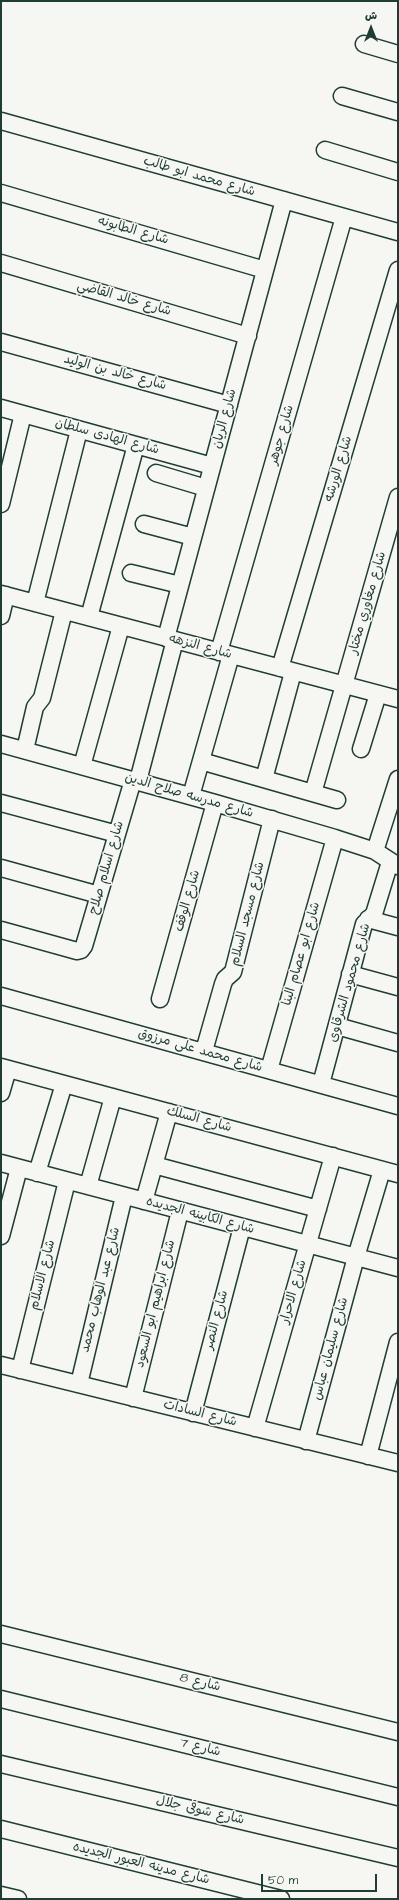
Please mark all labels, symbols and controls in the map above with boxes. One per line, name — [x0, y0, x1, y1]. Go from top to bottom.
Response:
north arrow — [351, 8, 391, 48]
text: ش — [365, 8, 377, 23]
street label: شارع محمد ابو طالب — [141, 154, 257, 200]
street label: شارع الطابونه — [96, 213, 170, 249]
street label: شارع خالد القاضي — [75, 278, 173, 320]
street label: شارع خالد بن الوليد — [62, 352, 168, 394]
street label: شارع الريان — [210, 387, 240, 451]
street label: شارع جوهر — [266, 403, 298, 467]
street label: شارع الهادى سلطان — [53, 416, 161, 458]
street label: شارع الورشه — [322, 434, 356, 504]
street label: شارع مغاوري مختار — [346, 550, 390, 656]
street label: شارع النزهه — [167, 631, 233, 663]
street label: شارع مدرسه صلاح الدين — [123, 770, 255, 822]
street label: شارع اسلام صلاح — [86, 820, 128, 916]
street label: شارع مسجد السلام — [228, 860, 268, 968]
street label: شارع الوقف — [172, 868, 204, 934]
street label: شارع ابو عصام البنا — [280, 900, 324, 1008]
street label: شارع محمود الشرقاوى — [326, 922, 374, 1044]
street label: شارع محمد على مرزوق — [136, 1026, 264, 1076]
street label: شارع السلك — [165, 1104, 233, 1136]
street label: شارع الكابينه الجديده — [144, 1194, 256, 1238]
street label: شارع عبد الوهاب محمد — [78, 1226, 124, 1354]
street label: شارع الاسلام — [27, 1238, 59, 1312]
street label: شارع ابراهيم ابو السعود — [133, 1239, 179, 1369]
street label: شارع الاحرار — [277, 1258, 311, 1326]
street label: شارع النصر — [202, 1289, 232, 1351]
street label: شارع سليمان عباس — [310, 1296, 352, 1402]
street label: شارع السادات — [162, 1397, 238, 1431]
street label: شارع 8 — [178, 1670, 222, 1696]
street label: شارع 7 — [178, 1735, 222, 1761]
street label: شارع شوقى جلال — [154, 1793, 246, 1829]
street label: شارع مدينه العبور الجديده — [71, 1839, 211, 1889]
scale bar — [263, 1866, 379, 1892]
text: 50 m — [268, 1872, 298, 1889]

